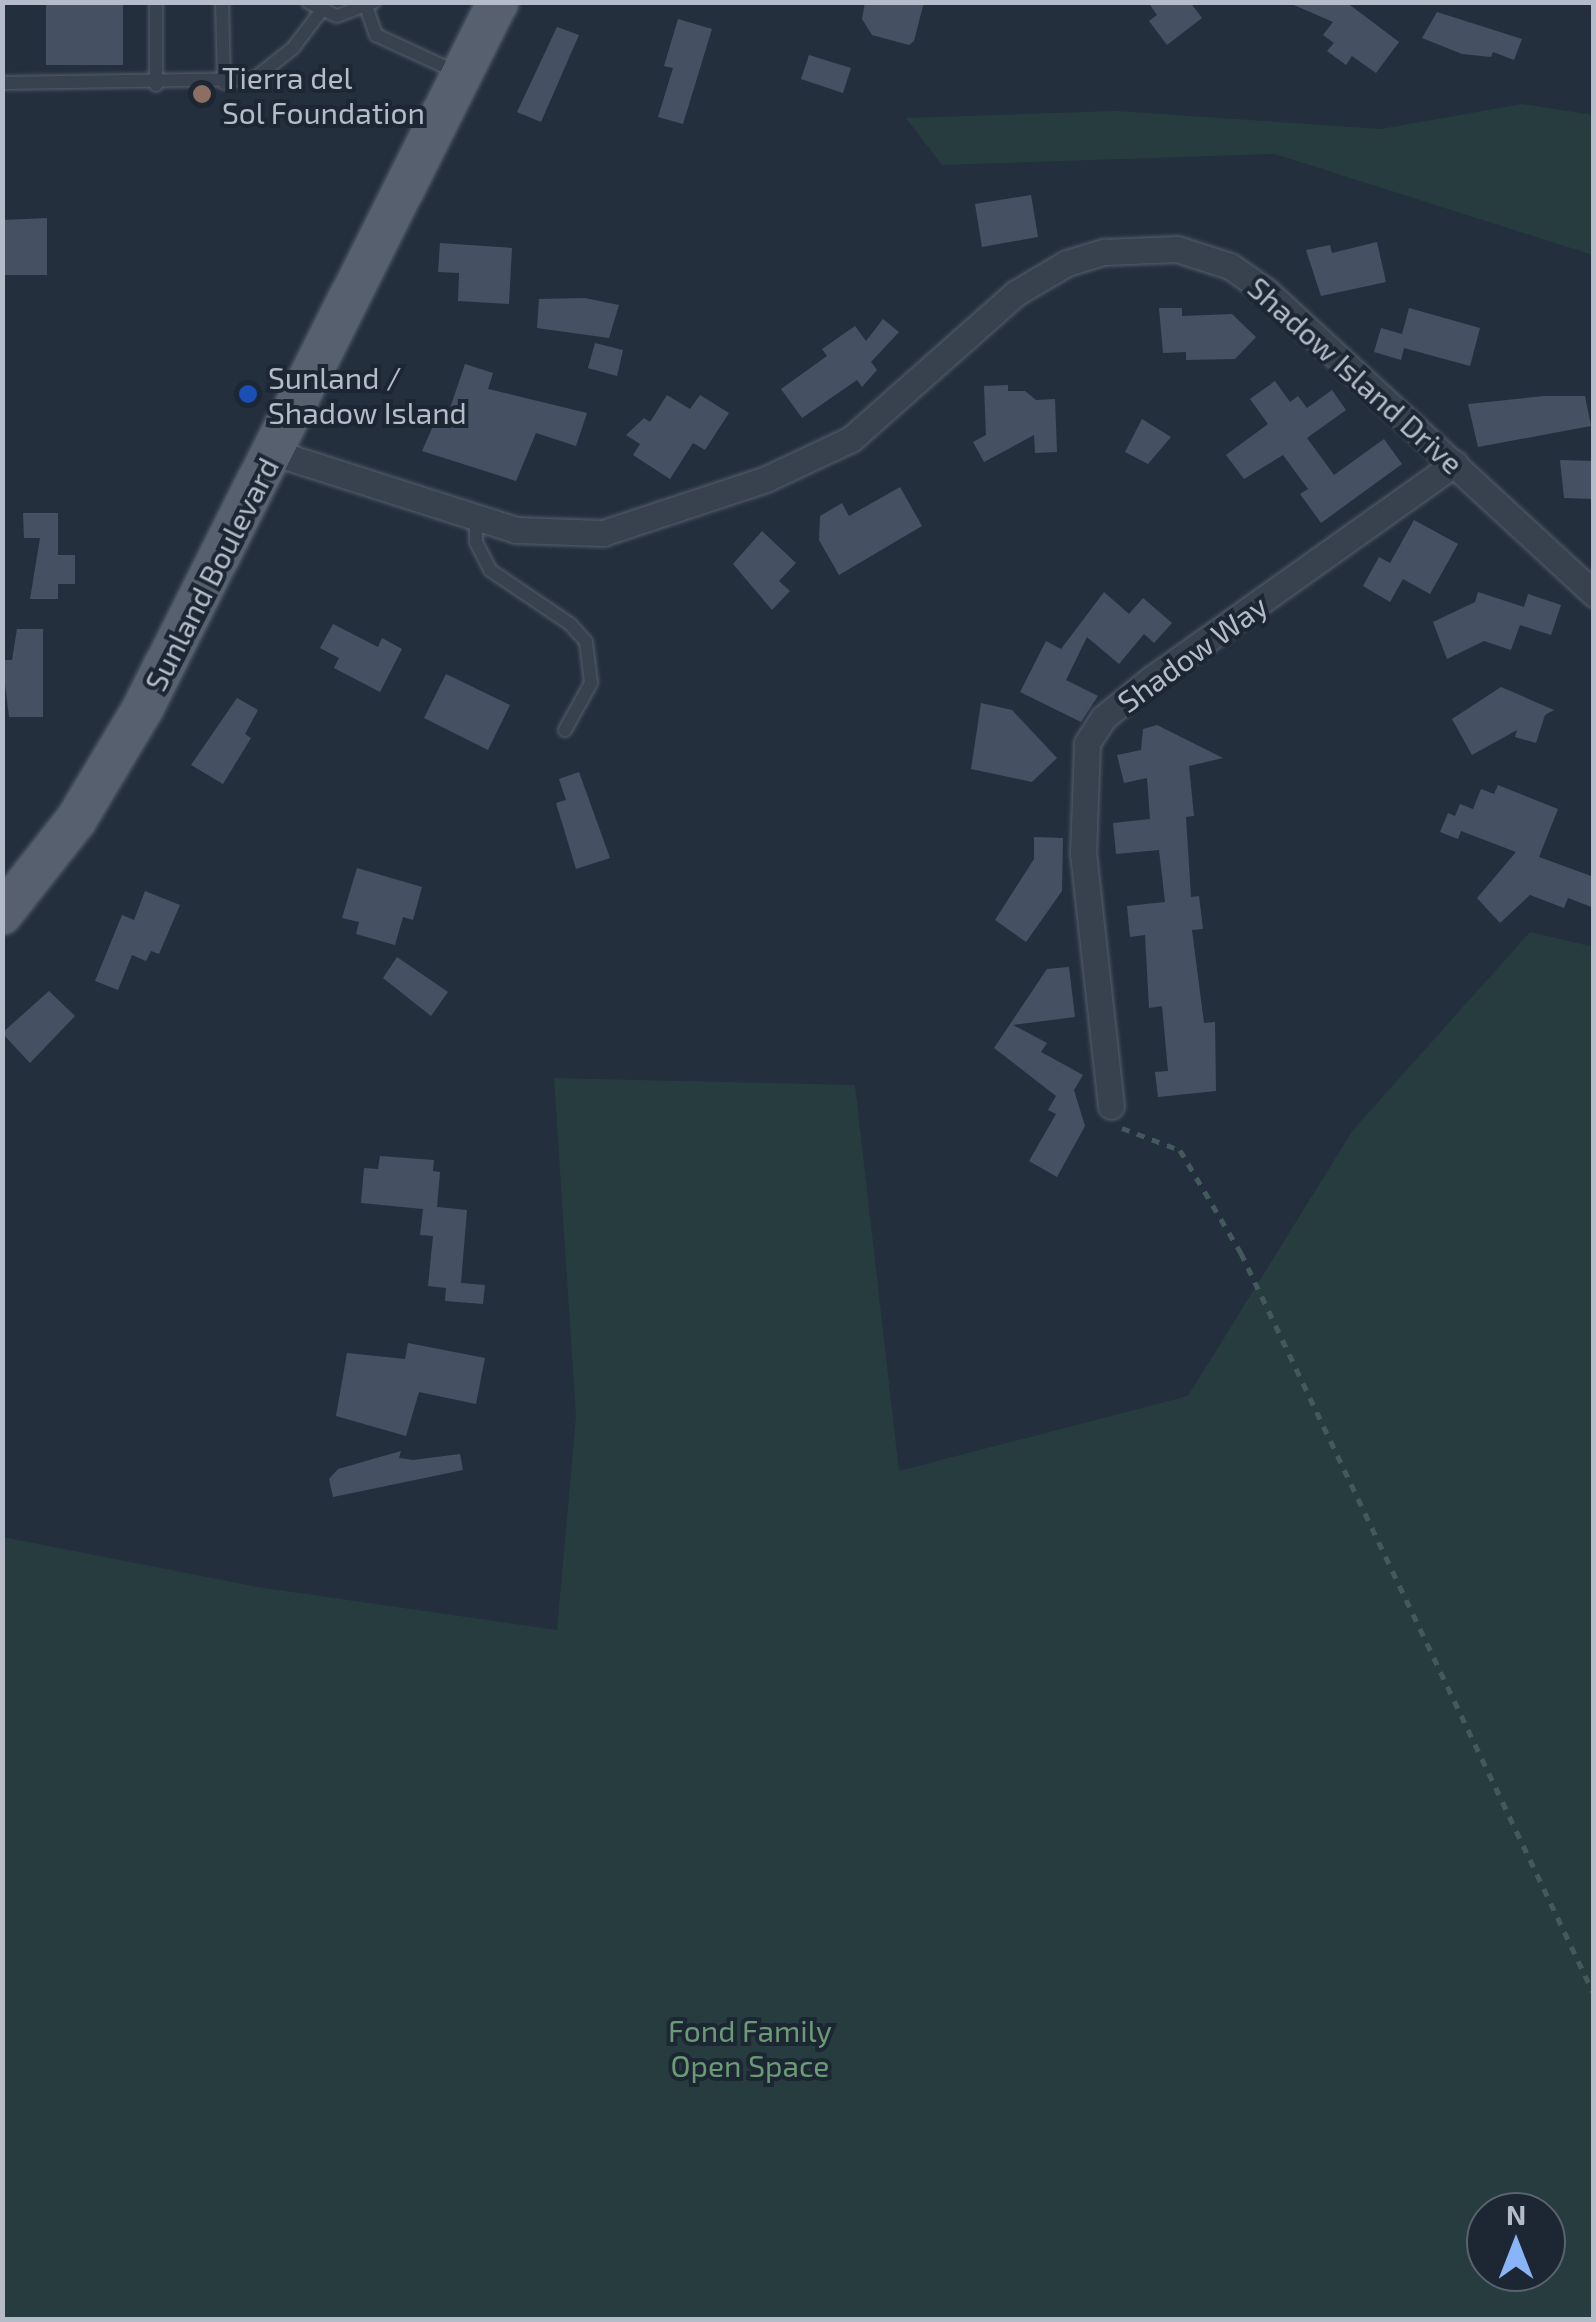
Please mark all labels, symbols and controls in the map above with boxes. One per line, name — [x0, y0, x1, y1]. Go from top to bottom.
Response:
place label: Tierra del Sol Foundation — [222, 59, 426, 130]
marker: Tierra del Sol Foundation — [191, 83, 213, 105]
street label: Shadow Island Drive — [1241, 269, 1471, 481]
place label: Sunland / Shadow Island — [268, 359, 467, 430]
marker: Sunland / Shadow Island — [237, 383, 259, 405]
street label: Sunland Boulevard — [137, 451, 285, 697]
street label: Shadow Way — [1110, 587, 1274, 719]
park label: Fond Family Open Space — [668, 2012, 832, 2082]
north arrow — [1466, 2192, 1566, 2292]
text: N — [1506, 2197, 1526, 2231]

